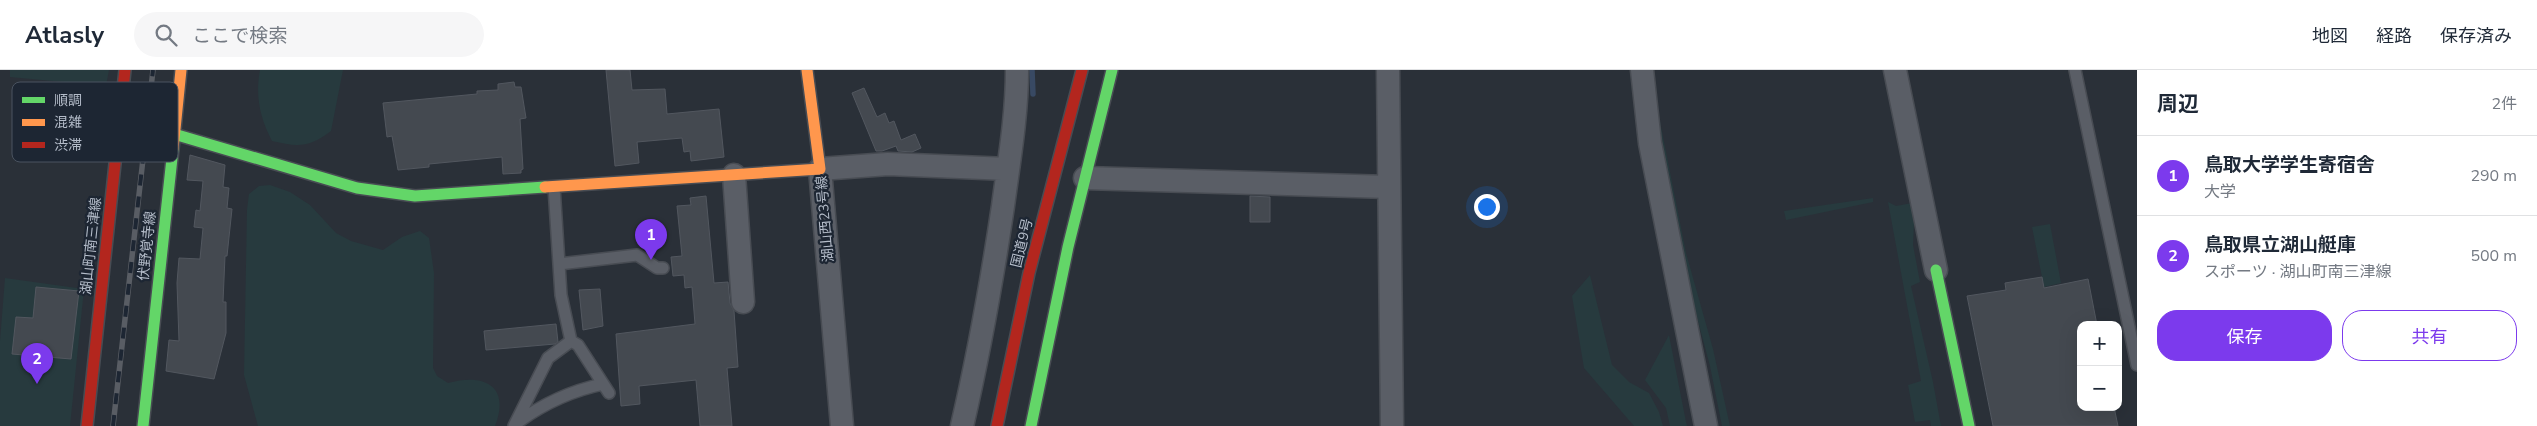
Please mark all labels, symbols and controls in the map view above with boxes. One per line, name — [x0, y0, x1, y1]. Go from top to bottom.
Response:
search box — [134, 12, 484, 57]
text: Atlasly — [25, 19, 104, 51]
icon: search — [152, 21, 180, 49]
text: ここで検索 — [192, 23, 287, 49]
text: 地図 — [2312, 24, 2348, 48]
text: 経路 — [2376, 24, 2412, 48]
text: 保存済み — [2440, 24, 2512, 48]
legend — [12, 82, 178, 162]
text: 周辺 — [2157, 90, 2199, 118]
text: 順調 — [54, 91, 82, 110]
text: 2件 — [2491, 93, 2517, 115]
text: 混雑 — [54, 113, 82, 132]
text: 渋滞 — [54, 136, 82, 155]
text: 鳥取大学学生寄宿舎 — [2204, 152, 2375, 178]
text: 1 — [2168, 165, 2178, 187]
text: 290 m — [2470, 165, 2517, 187]
street label: 湖山西23号線 — [812, 175, 838, 263]
text: 大学 — [2204, 181, 2236, 203]
your location — [1474, 194, 1500, 220]
street label: 湖山町南三津線 — [76, 196, 106, 296]
street label: 伏野覚寺線 — [134, 210, 160, 282]
street label: 国道9号 — [1007, 216, 1037, 270]
pin: 1 — [635, 219, 667, 260]
text: 鳥取県立湖山艇庫 — [2204, 232, 2356, 258]
text: 2 — [2168, 245, 2178, 267]
text: 500 m — [2470, 245, 2517, 267]
text: スポーツ · 湖山町南三津線 — [2204, 261, 2392, 283]
button: 保存 — [2157, 310, 2332, 361]
button: 共有 — [2342, 310, 2517, 361]
map controls — [2077, 321, 2122, 411]
button: + — [2077, 321, 2122, 366]
pin: 2 — [21, 343, 53, 384]
button: − — [2077, 366, 2122, 411]

